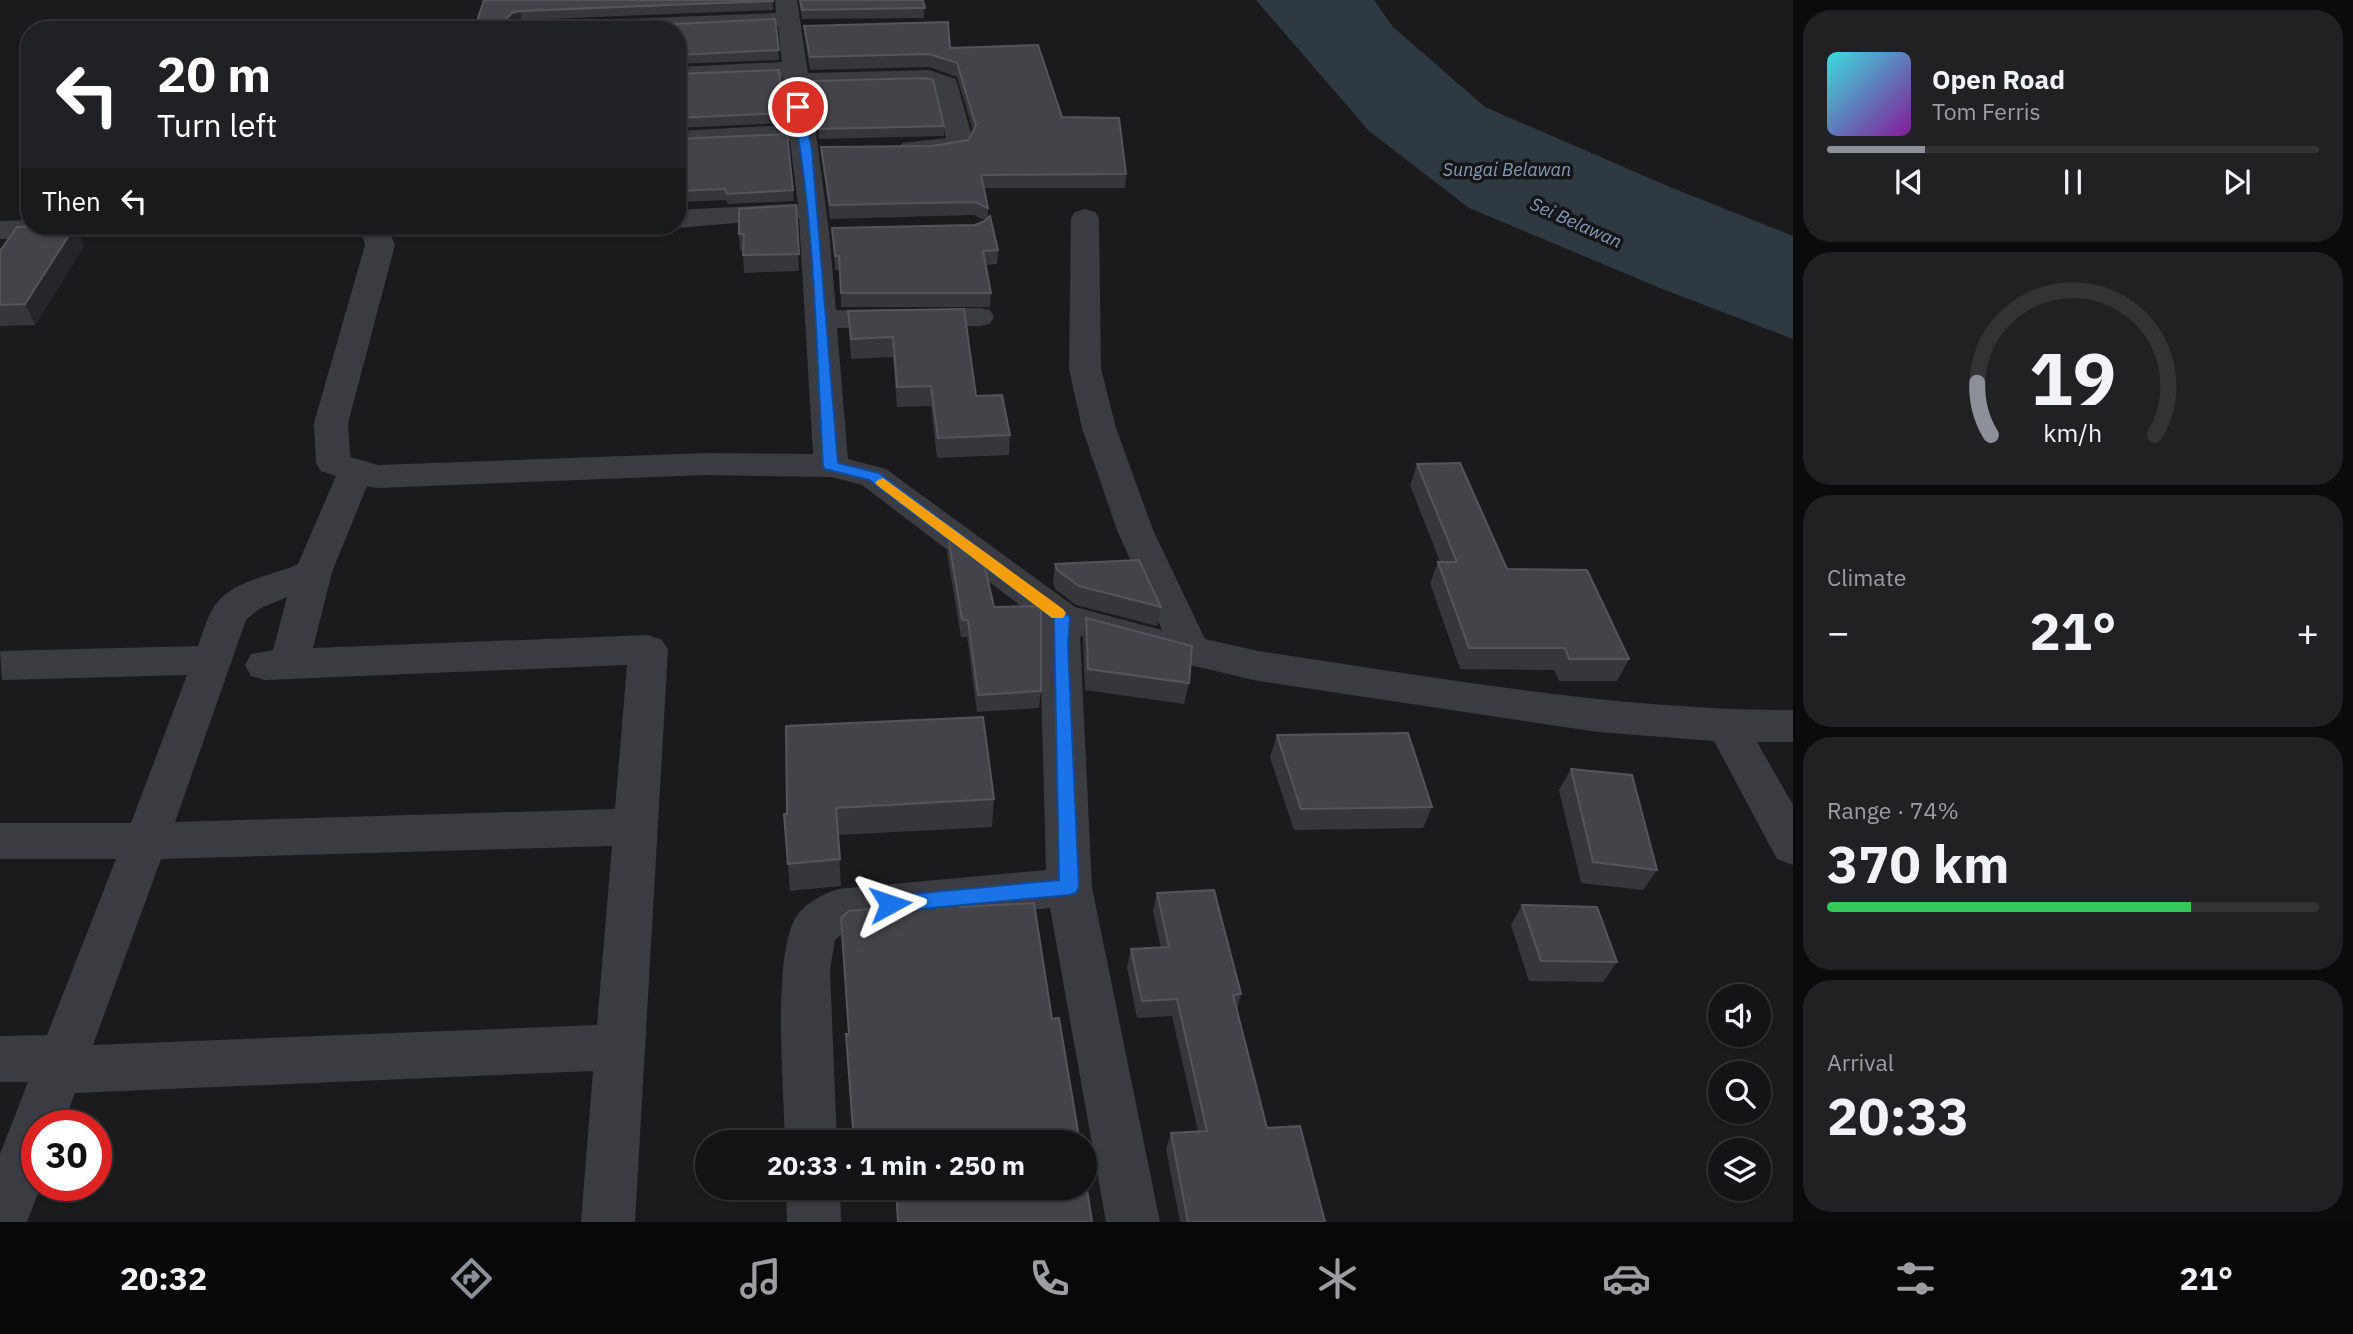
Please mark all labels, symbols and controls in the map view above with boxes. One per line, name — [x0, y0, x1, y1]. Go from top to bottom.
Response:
text: 20 m — [157, 42, 271, 105]
icon: left — [42, 49, 133, 140]
text: Open Road — [1932, 62, 2065, 96]
pin — [768, 77, 828, 137]
icon: arrive — [779, 88, 817, 126]
text: Tom Ferris — [1932, 96, 2041, 126]
text: Turn left — [157, 104, 277, 146]
water label: Sungai Belawan — [1443, 158, 1571, 181]
icon: previous — [1890, 163, 1928, 201]
icon: pause — [2054, 163, 2092, 201]
icon: next — [2218, 163, 2256, 201]
icon: left — [115, 182, 153, 220]
text: Then — [42, 184, 101, 218]
water label: Sei Belawan — [1527, 192, 1626, 253]
text: 19 — [2029, 330, 2117, 425]
text: km/h — [2044, 415, 2102, 448]
text: Climate — [1827, 562, 1906, 592]
text: 21° — [2030, 597, 2116, 664]
text: − — [1827, 607, 1850, 656]
text: + — [2296, 607, 2319, 656]
text: Range · 74% — [1827, 795, 1959, 825]
text: 370 km — [1827, 830, 2009, 897]
position arrow — [853, 867, 927, 941]
map controls — [1708, 984, 1771, 1201]
button: sound — [1708, 984, 1771, 1047]
text: Arrival — [1827, 1047, 1894, 1077]
button: search — [1708, 1061, 1771, 1124]
text: 20:33 — [1827, 1082, 1969, 1149]
speed limit sign: 30 — [21, 1110, 112, 1201]
button: layers — [1708, 1138, 1771, 1201]
text: 20:33 · 1 min · 250 m — [767, 1148, 1025, 1182]
icon: directions — [447, 1254, 496, 1303]
icon: music — [736, 1254, 785, 1303]
icon: phone — [1025, 1254, 1074, 1303]
icon: climate — [1313, 1254, 1362, 1303]
icon: car — [1602, 1254, 1651, 1303]
icon: filters — [1891, 1254, 1940, 1303]
text: 20:32 — [120, 1257, 207, 1299]
text: 21° — [2180, 1257, 2233, 1299]

